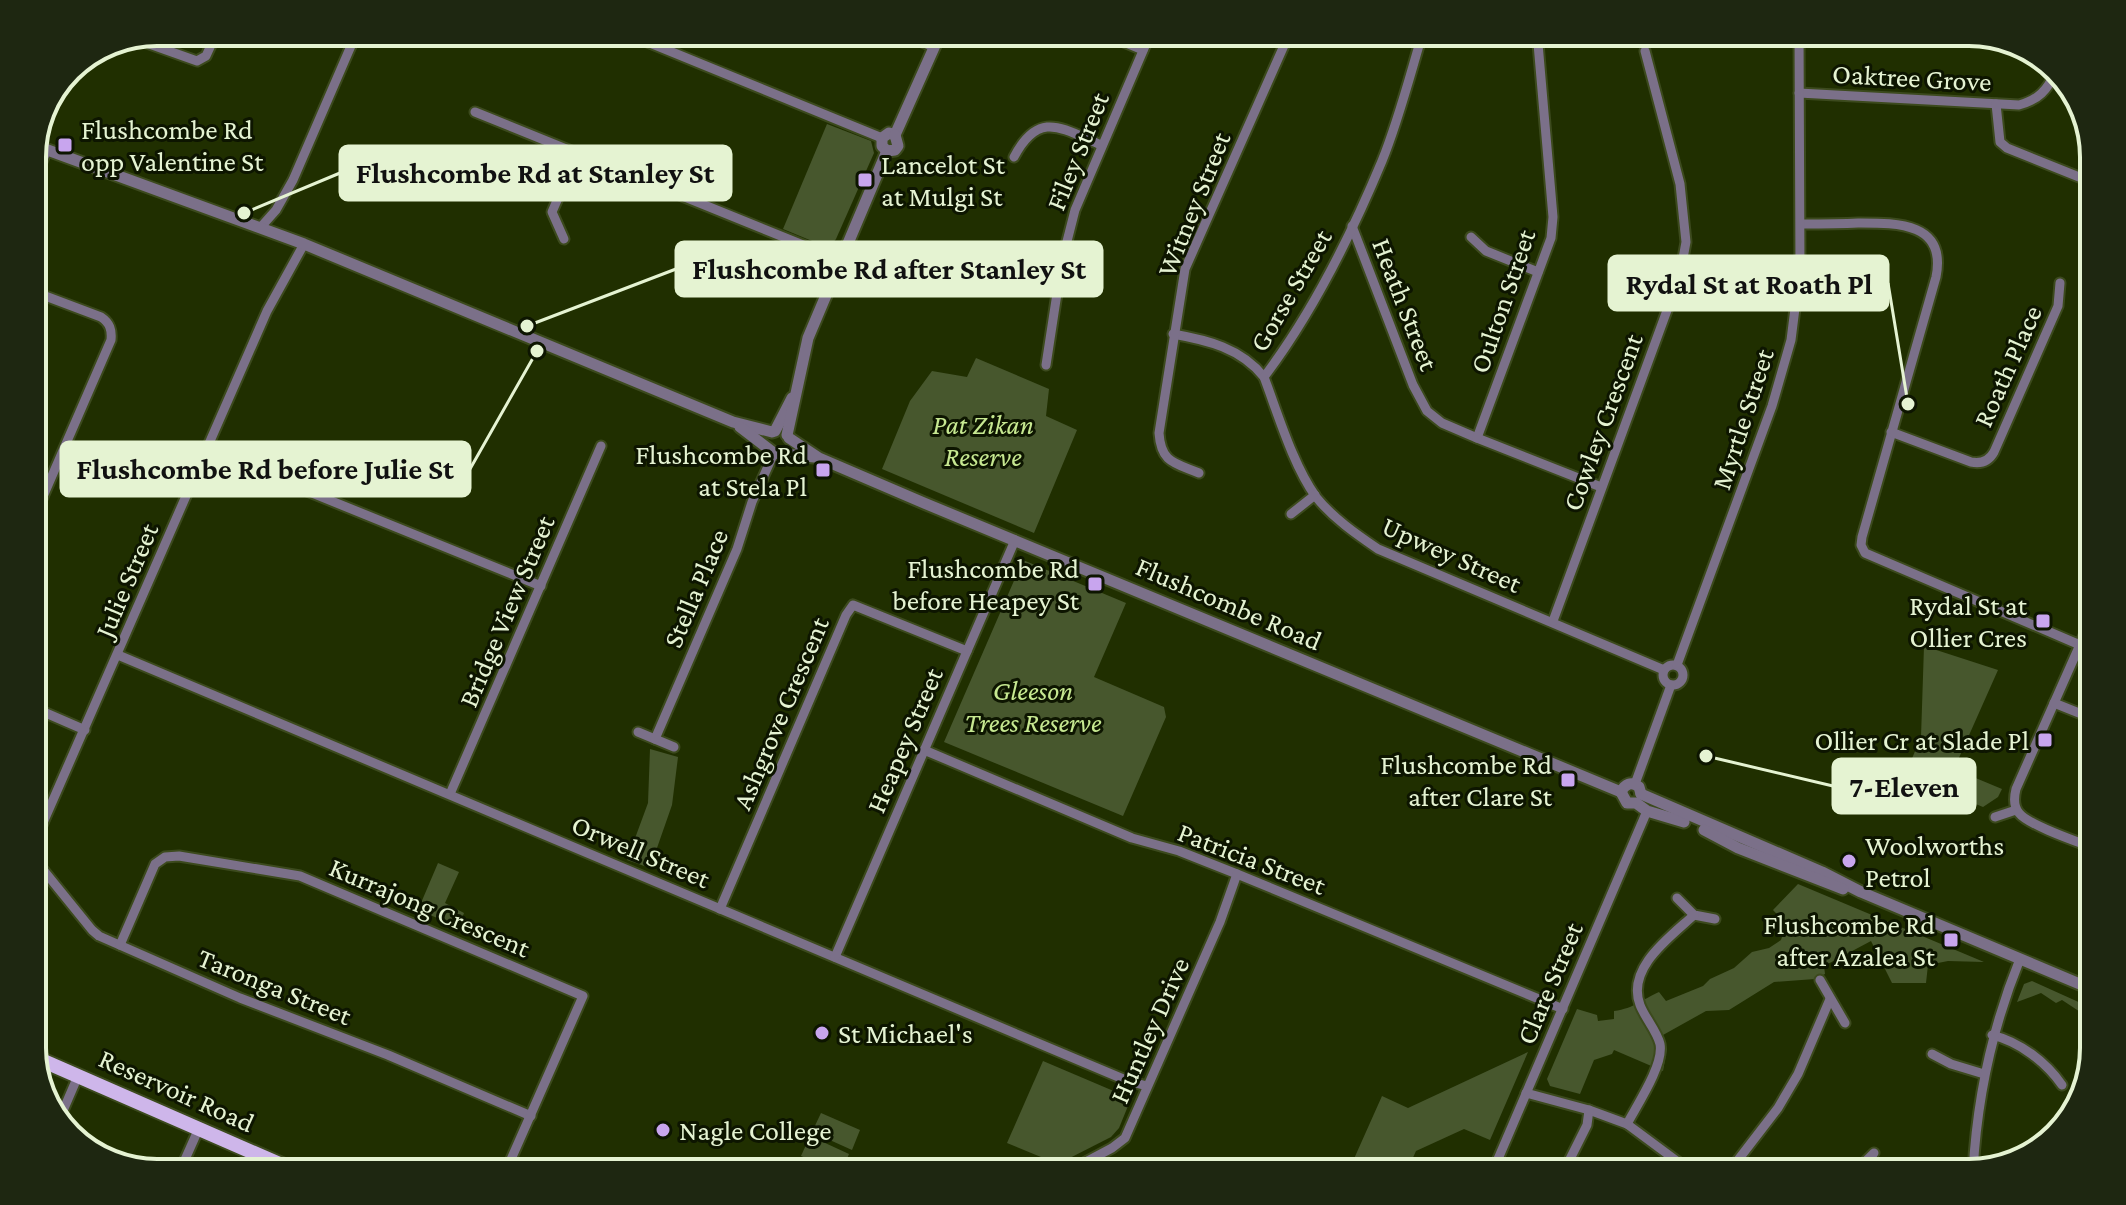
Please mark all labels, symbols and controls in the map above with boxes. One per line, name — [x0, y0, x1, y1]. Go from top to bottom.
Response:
street label: Oaktree Grove — [1832, 58, 1992, 97]
street label: Filey Street — [1040, 87, 1115, 215]
place label: Flushcombe Rd opp Valentine St — [81, 114, 264, 177]
street label: Witney Street — [1150, 127, 1237, 281]
marker: Flushcombe Rd opp Valentine St — [56, 136, 74, 154]
callout: Flushcombe Rd at Stanley St — [340, 146, 731, 200]
place label: Lancelot St at Mulgi St — [881, 149, 1006, 212]
text: Flushcombe Rd at Stanley St — [356, 156, 715, 189]
marker: Lancelot St at Mulgi St — [856, 171, 874, 189]
street label: Gorse Street — [1243, 223, 1338, 357]
street label: Oulton Street — [1463, 225, 1542, 377]
street label: Heath Street — [1366, 234, 1445, 375]
callout: Flushcombe Rd after Stanley St — [676, 242, 1102, 296]
text: Flushcombe Rd after Stanley St — [692, 252, 1086, 285]
callout: Rydal St at Roath Pl — [1609, 256, 1888, 310]
text: Rydal St at Roath Pl — [1625, 267, 1873, 300]
street label: Roath Place — [1967, 301, 2048, 432]
street label: Cowley Crescent — [1556, 329, 1649, 515]
street label: Myrtle Street — [1705, 344, 1780, 493]
park label: Pat Zikan Reserve — [932, 409, 1034, 472]
place label: Flushcombe Rd at Stela Pl — [635, 439, 807, 502]
callout: Flushcombe Rd before Julie St — [61, 442, 470, 496]
text: Flushcombe Rd before Julie St — [76, 452, 454, 485]
marker: Flushcombe Rd at Stela Pl — [814, 461, 832, 479]
street label: Bridge View Street — [452, 510, 561, 712]
street label: Upwey Street — [1377, 510, 1527, 599]
street label: Julie Street — [87, 518, 165, 645]
street label: Stella Place — [657, 524, 734, 652]
street label: Flushcombe Road — [1131, 550, 1327, 657]
place label: Flushcombe Rd before Heapey St — [892, 553, 1080, 616]
marker: Flushcombe Rd before Heapey St — [1086, 575, 1104, 593]
place label: Rydal St at Ollier Cres — [1909, 590, 2028, 653]
street label: Ashgrove Crescent — [726, 612, 835, 814]
marker: Rydal St at Ollier Cres — [2034, 612, 2052, 630]
street label: Heapey Street — [860, 662, 949, 817]
park label: Gleeson Trees Reserve — [964, 675, 1102, 738]
place label: Ollier Cr at Slade Pl — [1814, 725, 2029, 756]
marker: Ollier Cr at Slade Pl — [2036, 731, 2054, 749]
place label: Flushcombe Rd after Clare St — [1380, 749, 1553, 812]
callout: 7-Eleven — [1833, 759, 1975, 813]
text: 7-Eleven — [1849, 770, 1959, 803]
marker: Flushcombe Rd after Clare St — [1559, 771, 1577, 789]
street label: Orwell Street — [567, 808, 715, 895]
street label: Patricia Street — [1173, 816, 1331, 901]
place label: Woolworths Petrol — [1865, 830, 2004, 893]
street label: Kurrajong Crescent — [325, 851, 535, 964]
marker: Woolworths Petrol — [1840, 852, 1858, 870]
place label: Flushcombe Rd after Azalea St — [1763, 909, 1936, 972]
street label: Clare Street — [1510, 917, 1589, 1049]
marker: Flushcombe Rd after Azalea St — [1942, 931, 1960, 949]
street label: Taronga Street — [194, 942, 357, 1032]
street label: Huntley Drive — [1104, 953, 1195, 1108]
place label: St Michael's — [838, 1018, 973, 1049]
marker: St Michael's — [813, 1024, 831, 1042]
street label: Reservoir Road — [94, 1042, 259, 1139]
place label: Nagle College — [679, 1115, 832, 1146]
marker: Nagle College — [654, 1121, 672, 1139]

